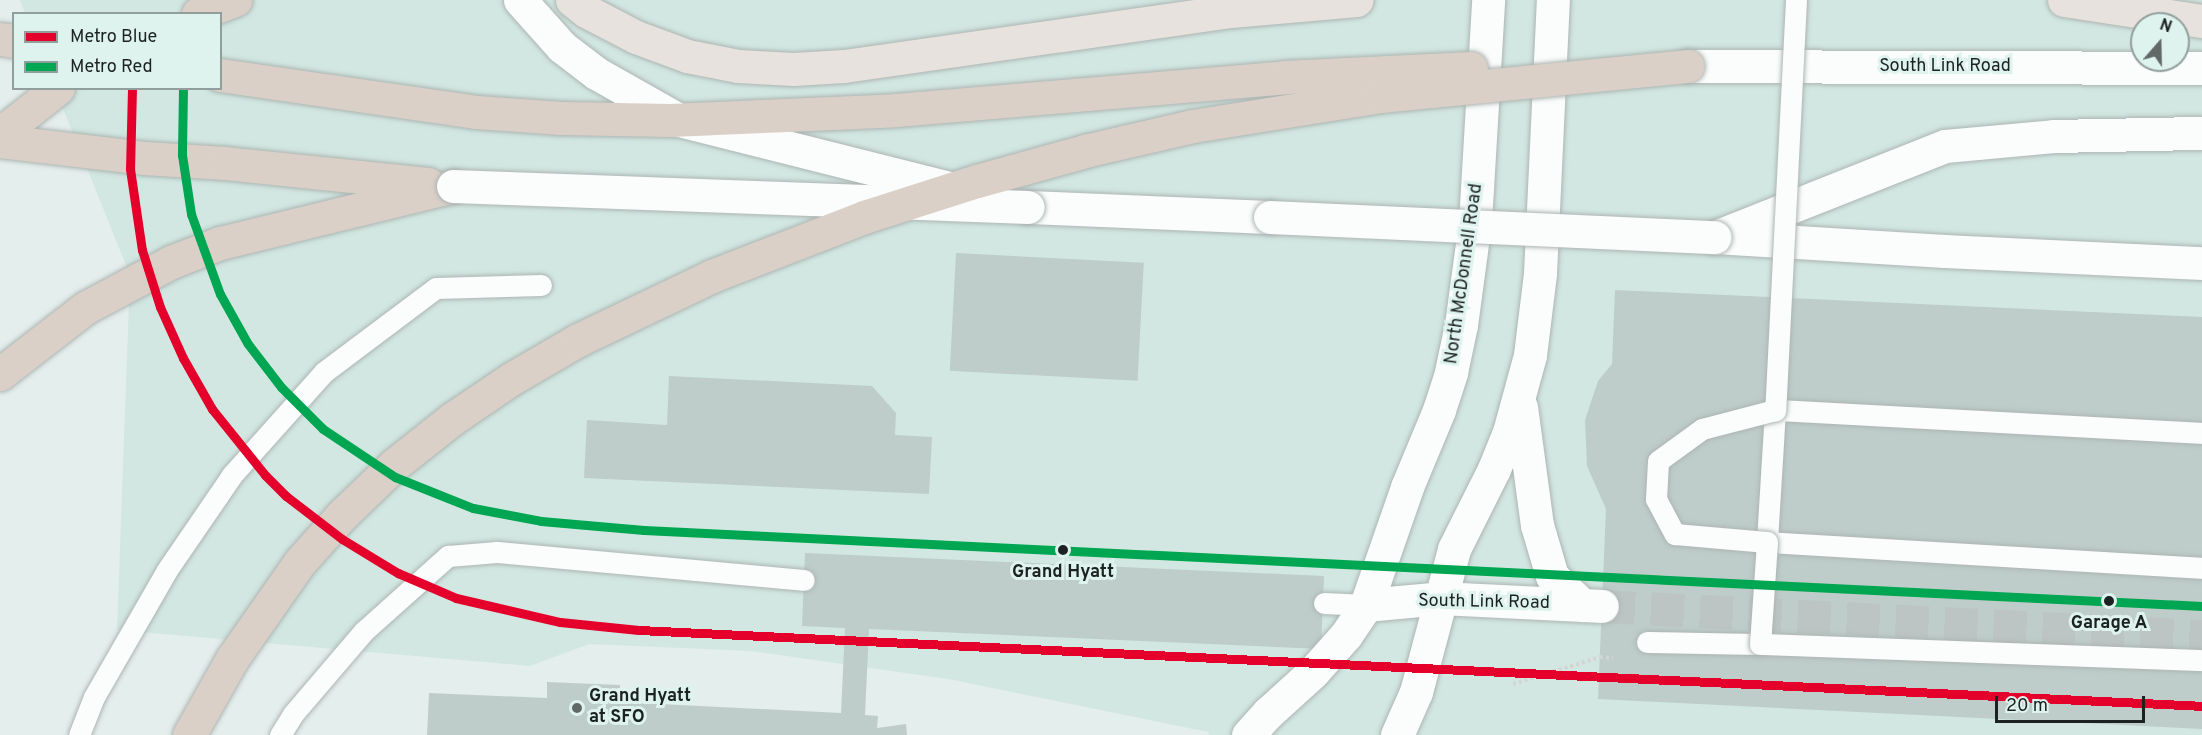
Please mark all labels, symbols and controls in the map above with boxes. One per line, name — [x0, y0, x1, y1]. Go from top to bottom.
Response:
legend — [12, 12, 222, 90]
north arrow — [2130, 12, 2190, 72]
text: N — [2157, 16, 2174, 38]
text: Metro Blue — [70, 26, 157, 49]
text: Metro Red — [70, 56, 153, 79]
street label: South Link Road — [1879, 56, 2011, 78]
street label: North McDonnell Road — [1442, 182, 1488, 366]
marker: Grand Hyatt — [1053, 540, 1073, 560]
place label: Grand Hyatt — [1012, 562, 1114, 584]
street label: South Link Road — [1418, 591, 1550, 615]
marker: Garage A — [2099, 591, 2119, 611]
place label: Garage A — [2070, 613, 2148, 635]
scale bar — [1998, 684, 2148, 722]
place label: Grand Hyatt at SFO — [589, 687, 691, 730]
text: 20 m — [2006, 695, 2048, 718]
marker: Grand Hyatt at SFO — [570, 701, 584, 715]

